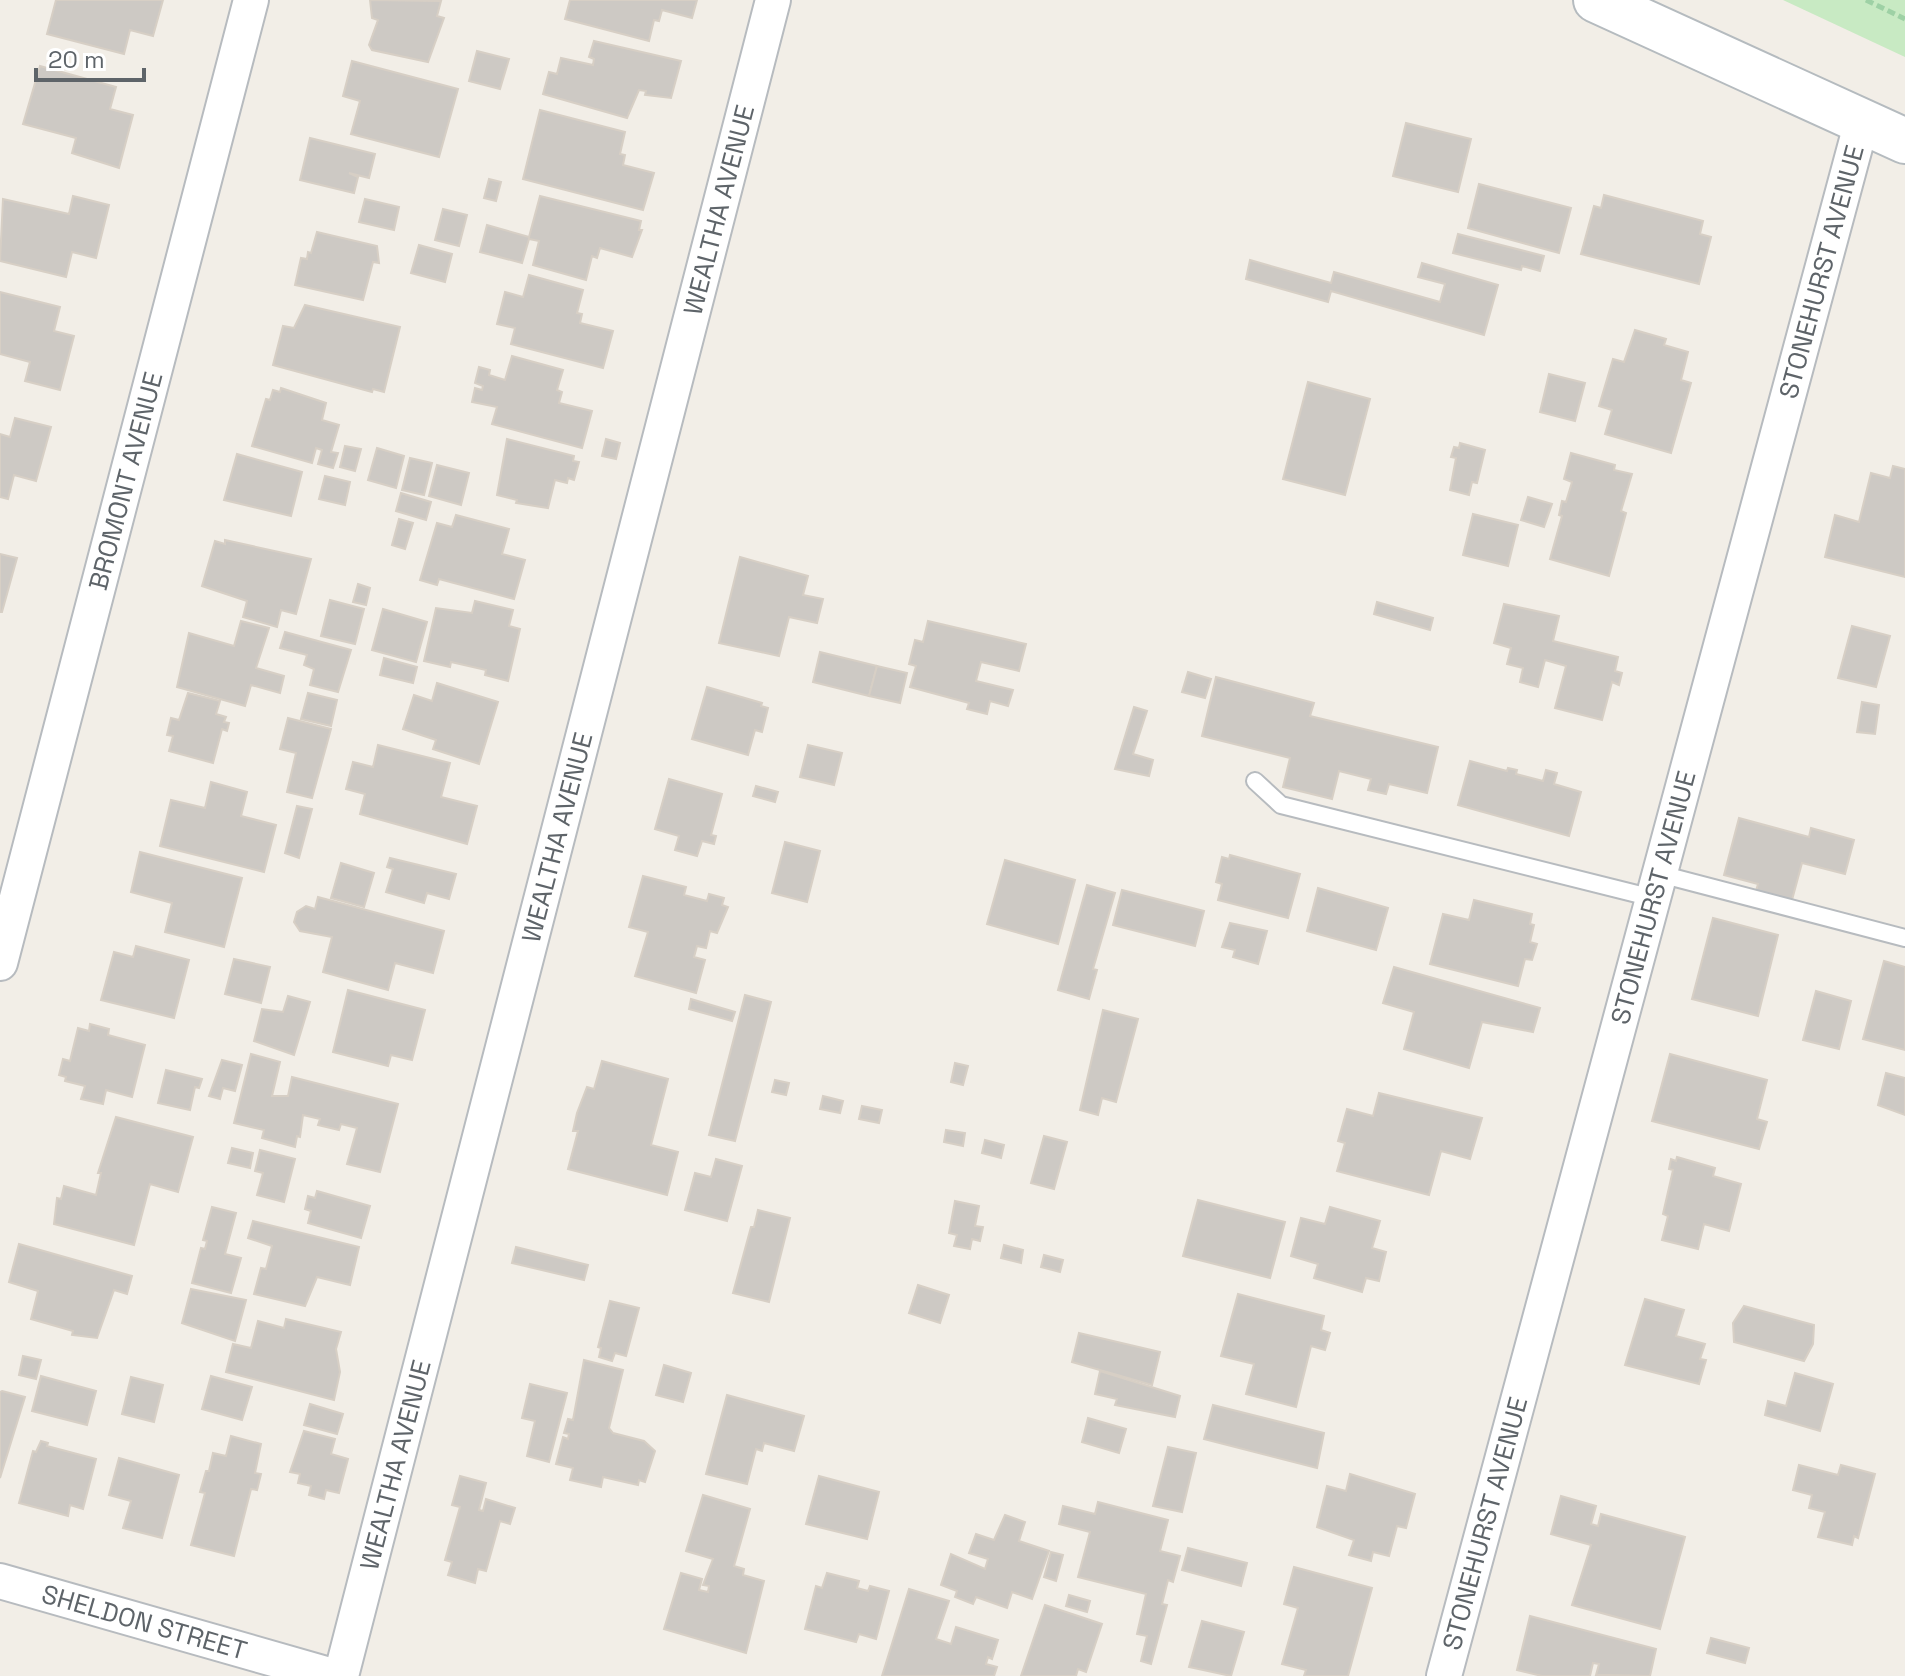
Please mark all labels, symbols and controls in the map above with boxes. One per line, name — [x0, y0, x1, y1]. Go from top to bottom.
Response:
scale bar — [36, 32, 144, 82]
text: 20 m — [48, 44, 105, 75]
street label: WEALTHA AVENUE — [676, 101, 762, 318]
street label: STONEHURST AVENUE — [1771, 141, 1872, 402]
street label: BROMONT AVENUE — [81, 368, 170, 594]
street label: WEALTHA AVENUE — [514, 729, 601, 946]
street label: STONEHURST AVENUE — [1603, 767, 1704, 1028]
street label: WEALTHA AVENUE — [352, 1356, 439, 1573]
street label: STONEHURST AVENUE — [1435, 1393, 1535, 1654]
street label: SHELDON STREET — [38, 1577, 251, 1668]

